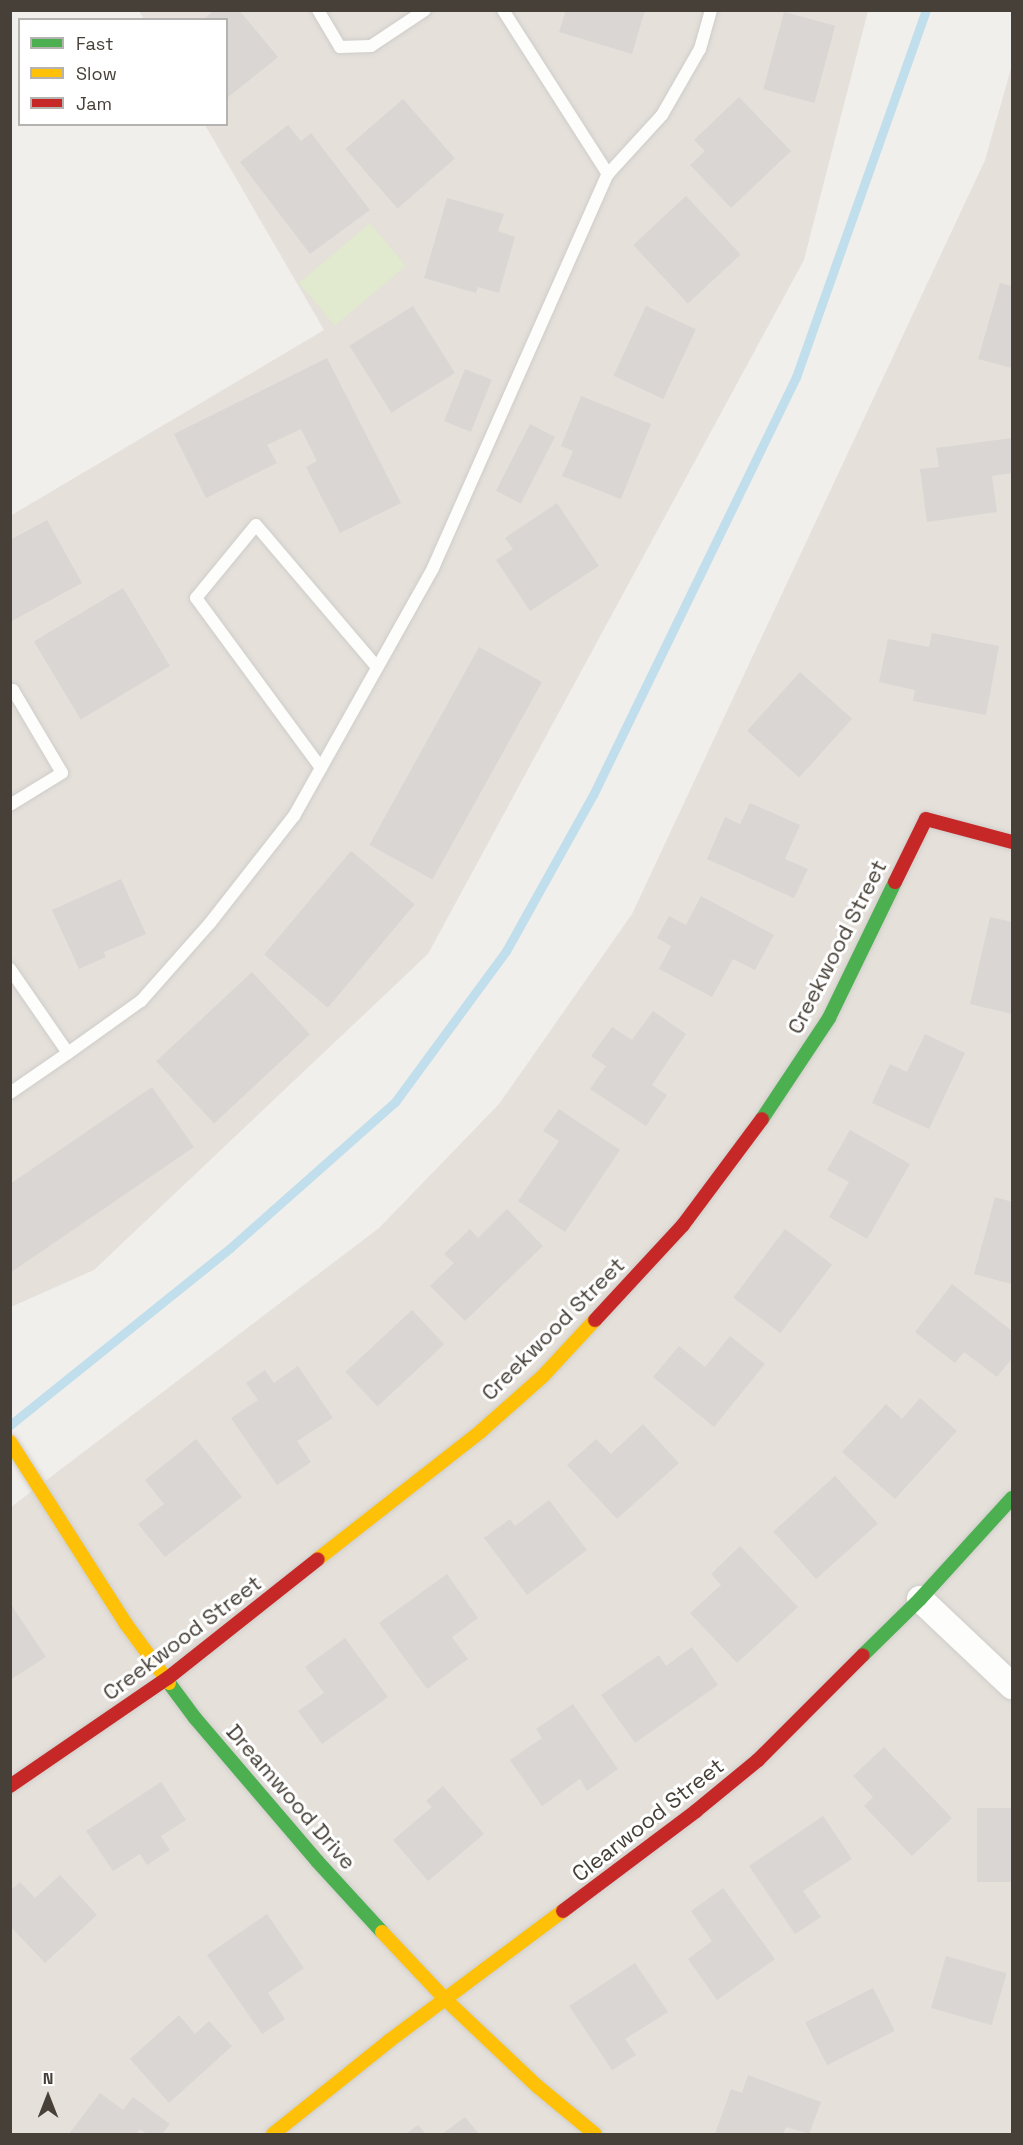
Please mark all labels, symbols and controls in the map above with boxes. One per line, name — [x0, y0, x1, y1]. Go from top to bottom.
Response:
legend — [18, 18, 228, 126]
text: Fast — [76, 32, 113, 55]
text: Slow — [76, 62, 117, 85]
text: Jam — [76, 92, 112, 115]
street label: Creekwood Street — [782, 856, 892, 1038]
street label: Creekwood Street — [476, 1252, 630, 1406]
street label: Creekwood Street — [98, 1570, 266, 1706]
street label: Dreamwood Drive — [221, 1719, 361, 1875]
street label: Clearwood Street — [567, 1753, 729, 1887]
north arrow — [18, 2067, 78, 2127]
text: N — [43, 2068, 53, 2089]

